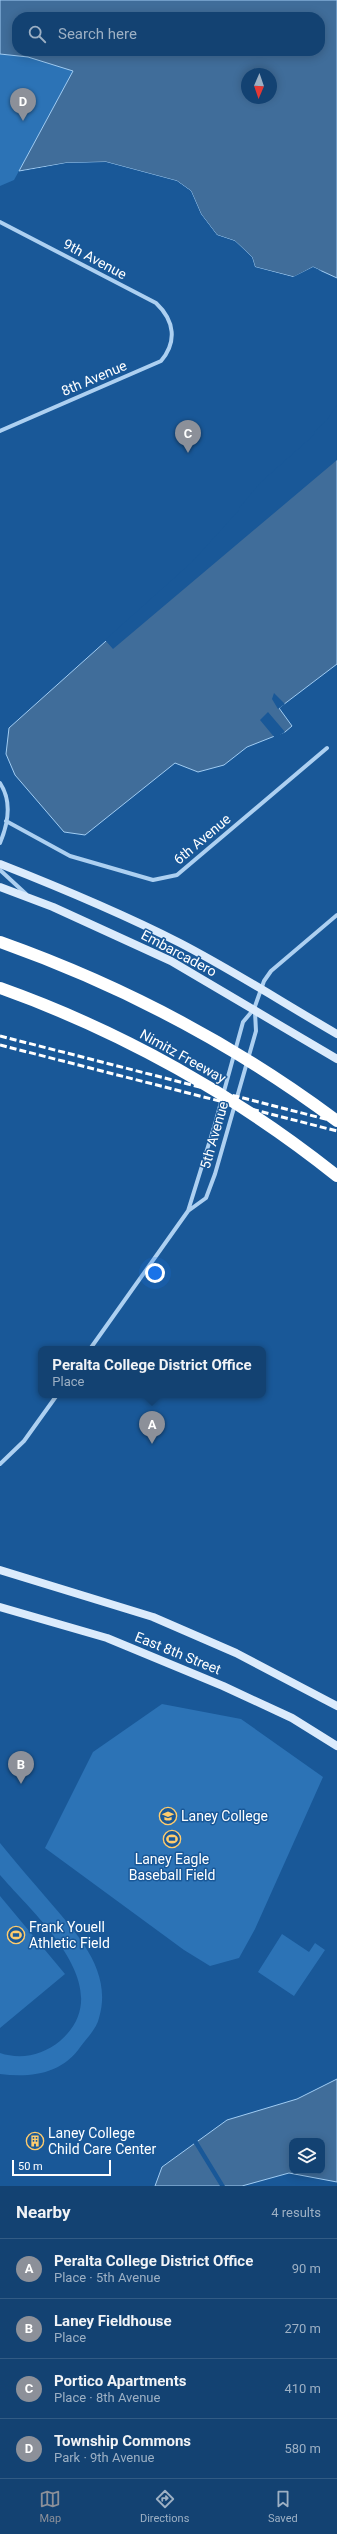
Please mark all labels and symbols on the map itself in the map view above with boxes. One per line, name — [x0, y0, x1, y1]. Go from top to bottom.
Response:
north arrow — [241, 68, 277, 104]
pin: D — [10, 88, 36, 121]
street label: 9th Avenue — [61, 236, 129, 282]
street label: 8th Avenue — [59, 357, 129, 399]
pin: C — [175, 420, 201, 453]
street label: 6th Avenue — [170, 811, 234, 867]
street label: Embarcadero — [139, 926, 219, 980]
street label: Nimitz Freeway — [137, 1026, 229, 1086]
street label: 5th Avenue — [197, 1099, 231, 1171]
your location — [145, 1263, 165, 1283]
pin: A — [139, 1411, 165, 1444]
street label: East 8th Street — [133, 1628, 224, 1678]
pin: B — [8, 1751, 34, 1784]
school or university icon: Laney College — [158, 1806, 178, 1826]
place label: Laney College — [181, 1808, 268, 1824]
sports icon: Laney Eagle Baseball Field — [162, 1829, 182, 1849]
place label: Laney Eagle Baseball Field — [129, 1851, 215, 1883]
place label: Frank Youell Athletic Field — [29, 1919, 110, 1951]
sports icon: Frank Youell Athletic Field — [6, 1925, 26, 1945]
place label: Laney College Child Care Center — [48, 2125, 157, 2157]
building icon: Laney College Child Care Center — [25, 2131, 45, 2151]
scale bar — [12, 2158, 111, 2177]

